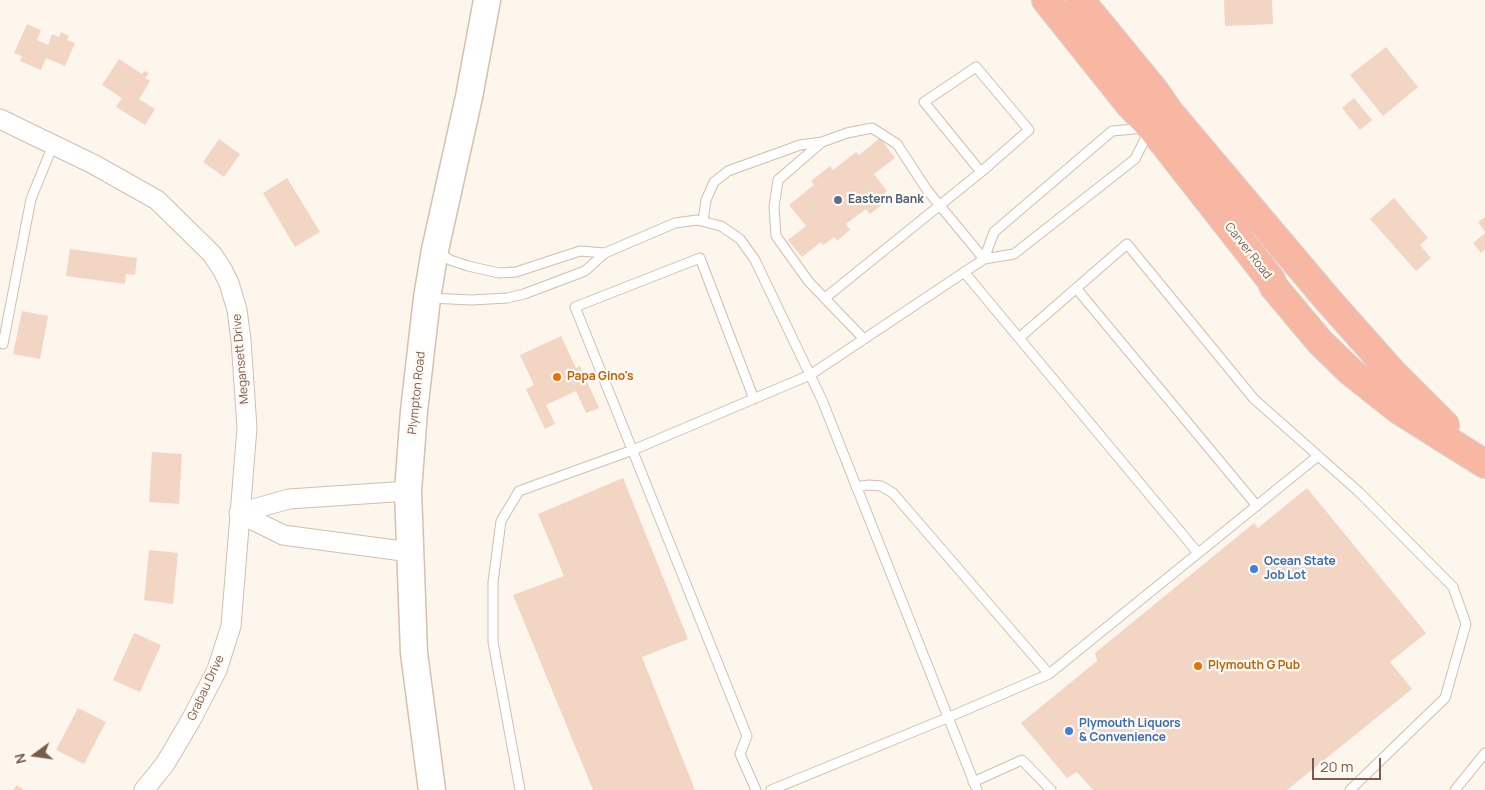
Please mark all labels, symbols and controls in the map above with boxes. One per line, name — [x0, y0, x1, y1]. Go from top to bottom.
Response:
place label: Eastern Bank — [848, 193, 924, 207]
marker: Eastern Bank — [832, 194, 844, 206]
street label: Carver Road — [1222, 220, 1274, 282]
street label: Megansett Drive — [230, 313, 252, 405]
street label: Plympton Road — [405, 351, 429, 435]
place label: Papa Gino's — [567, 370, 633, 384]
marker: Papa Gino's — [551, 371, 563, 383]
place label: Ocean State Job Lot — [1264, 555, 1336, 583]
marker: Ocean State Job Lot — [1248, 563, 1260, 575]
street label: Grabau Drive — [185, 653, 227, 723]
place label: Plymouth G Pub — [1208, 659, 1300, 673]
marker: Plymouth G Pub — [1192, 660, 1204, 672]
place label: Plymouth Liquors & Convenience — [1079, 717, 1181, 745]
marker: Plymouth Liquors & Convenience — [1063, 725, 1075, 737]
north arrow — [10, 730, 60, 780]
scale bar — [1315, 748, 1384, 780]
text: N — [10, 752, 30, 766]
text: 20 m — [1320, 756, 1353, 777]

